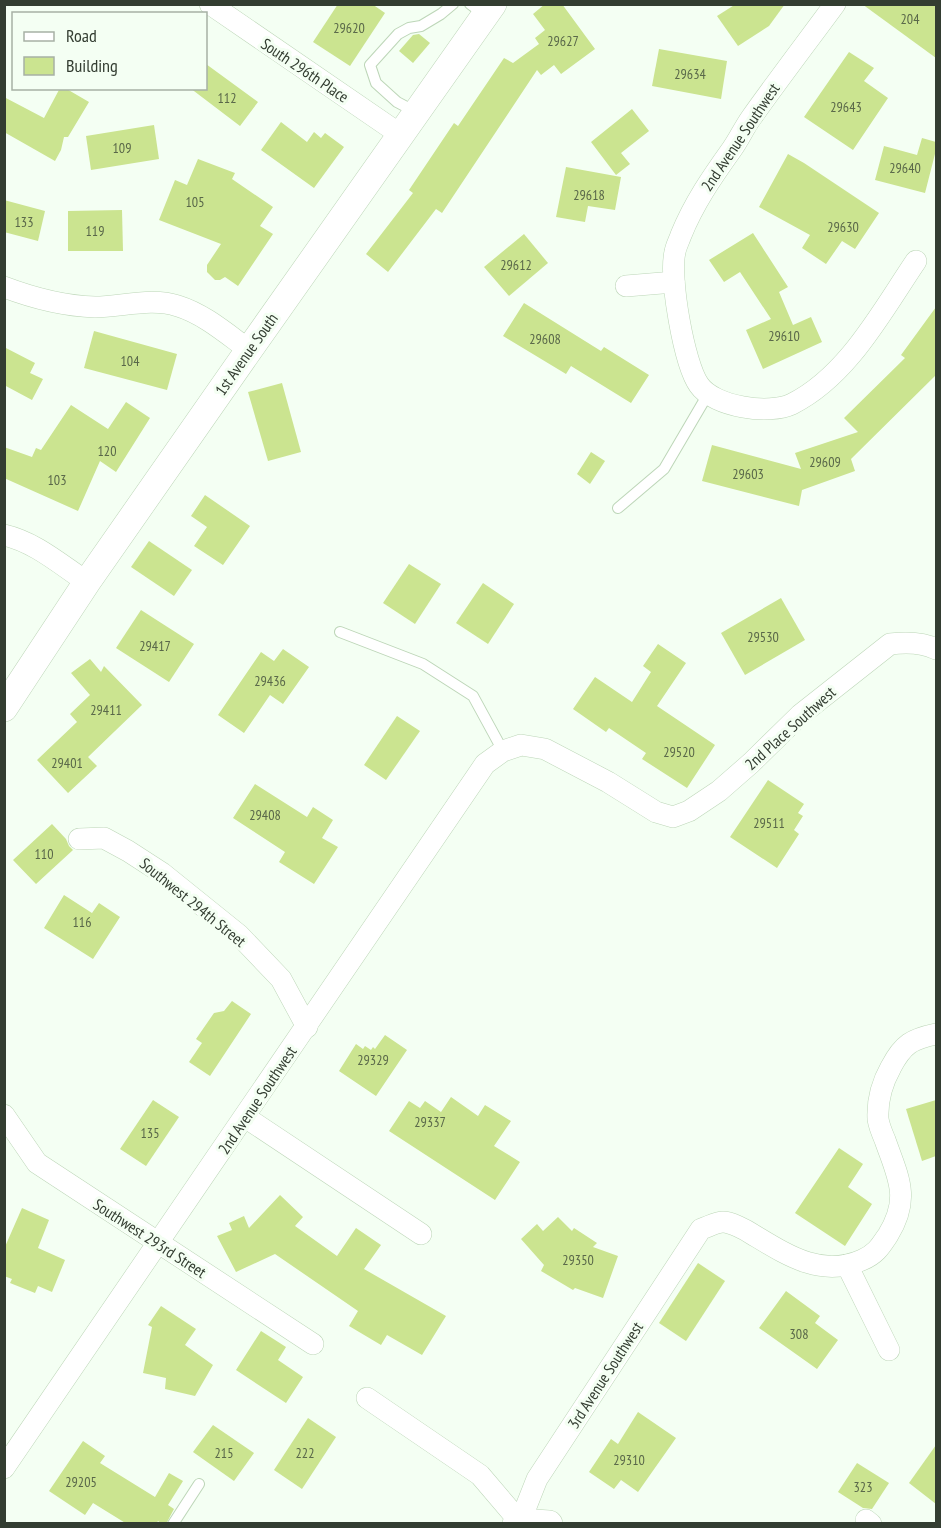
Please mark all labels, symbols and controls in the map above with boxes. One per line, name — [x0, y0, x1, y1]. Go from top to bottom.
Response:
house number: 204 — [901, 10, 920, 28]
legend — [12, 12, 207, 90]
house number: 29620 — [333, 19, 365, 37]
text: Road — [66, 24, 97, 47]
house number: 29627 — [547, 32, 579, 50]
street label: South 296th Place — [257, 33, 353, 107]
text: Building — [66, 54, 118, 77]
house number: 29634 — [674, 65, 706, 83]
street label: 2nd Avenue Southwest — [697, 79, 784, 195]
house number: 112 — [218, 89, 236, 107]
house number: 29643 — [830, 98, 862, 116]
house number: 109 — [113, 139, 131, 157]
house number: 29640 — [889, 159, 921, 177]
house number: 29618 — [573, 186, 605, 204]
house number: 105 — [186, 193, 204, 211]
house number: 133 — [15, 213, 33, 231]
house number: 29630 — [827, 218, 859, 236]
house number: 119 — [86, 222, 104, 240]
house number: 29612 — [500, 256, 532, 274]
street label: 1st Avenue South — [210, 309, 282, 399]
house number: 29610 — [768, 327, 800, 345]
house number: 29608 — [529, 330, 561, 348]
house number: 104 — [121, 352, 140, 370]
house number: 120 — [98, 442, 116, 460]
house number: 29609 — [809, 453, 841, 471]
house number: 29603 — [732, 465, 764, 483]
house number: 103 — [48, 471, 66, 489]
house number: 29530 — [747, 628, 779, 646]
house number: 29417 — [139, 637, 171, 655]
house number: 29436 — [254, 672, 286, 690]
street label: 2nd Place Southwest — [741, 682, 840, 774]
house number: 29411 — [90, 701, 122, 719]
house number: 29520 — [663, 743, 695, 761]
house number: 29401 — [51, 754, 83, 772]
house number: 29408 — [249, 806, 281, 824]
house number: 29511 — [753, 814, 785, 832]
house number: 110 — [35, 845, 53, 863]
street label: Southwest 294th Street — [136, 853, 251, 951]
house number: 116 — [73, 913, 91, 931]
street label: 2nd Avenue Southwest — [214, 1042, 301, 1158]
house number: 29329 — [357, 1051, 389, 1069]
house number: 29337 — [414, 1113, 446, 1131]
house number: 135 — [141, 1124, 159, 1142]
street label: Southwest 293rd Street — [90, 1194, 211, 1282]
house number: 29350 — [562, 1251, 594, 1269]
street label: 3rd Avenue Southwest — [563, 1317, 647, 1432]
house number: 308 — [790, 1325, 808, 1343]
house number: 215 — [215, 1444, 233, 1462]
house number: 222 — [296, 1444, 314, 1462]
house number: 29310 — [613, 1451, 645, 1469]
house number: 29205 — [65, 1473, 97, 1491]
house number: 323 — [854, 1478, 872, 1496]

